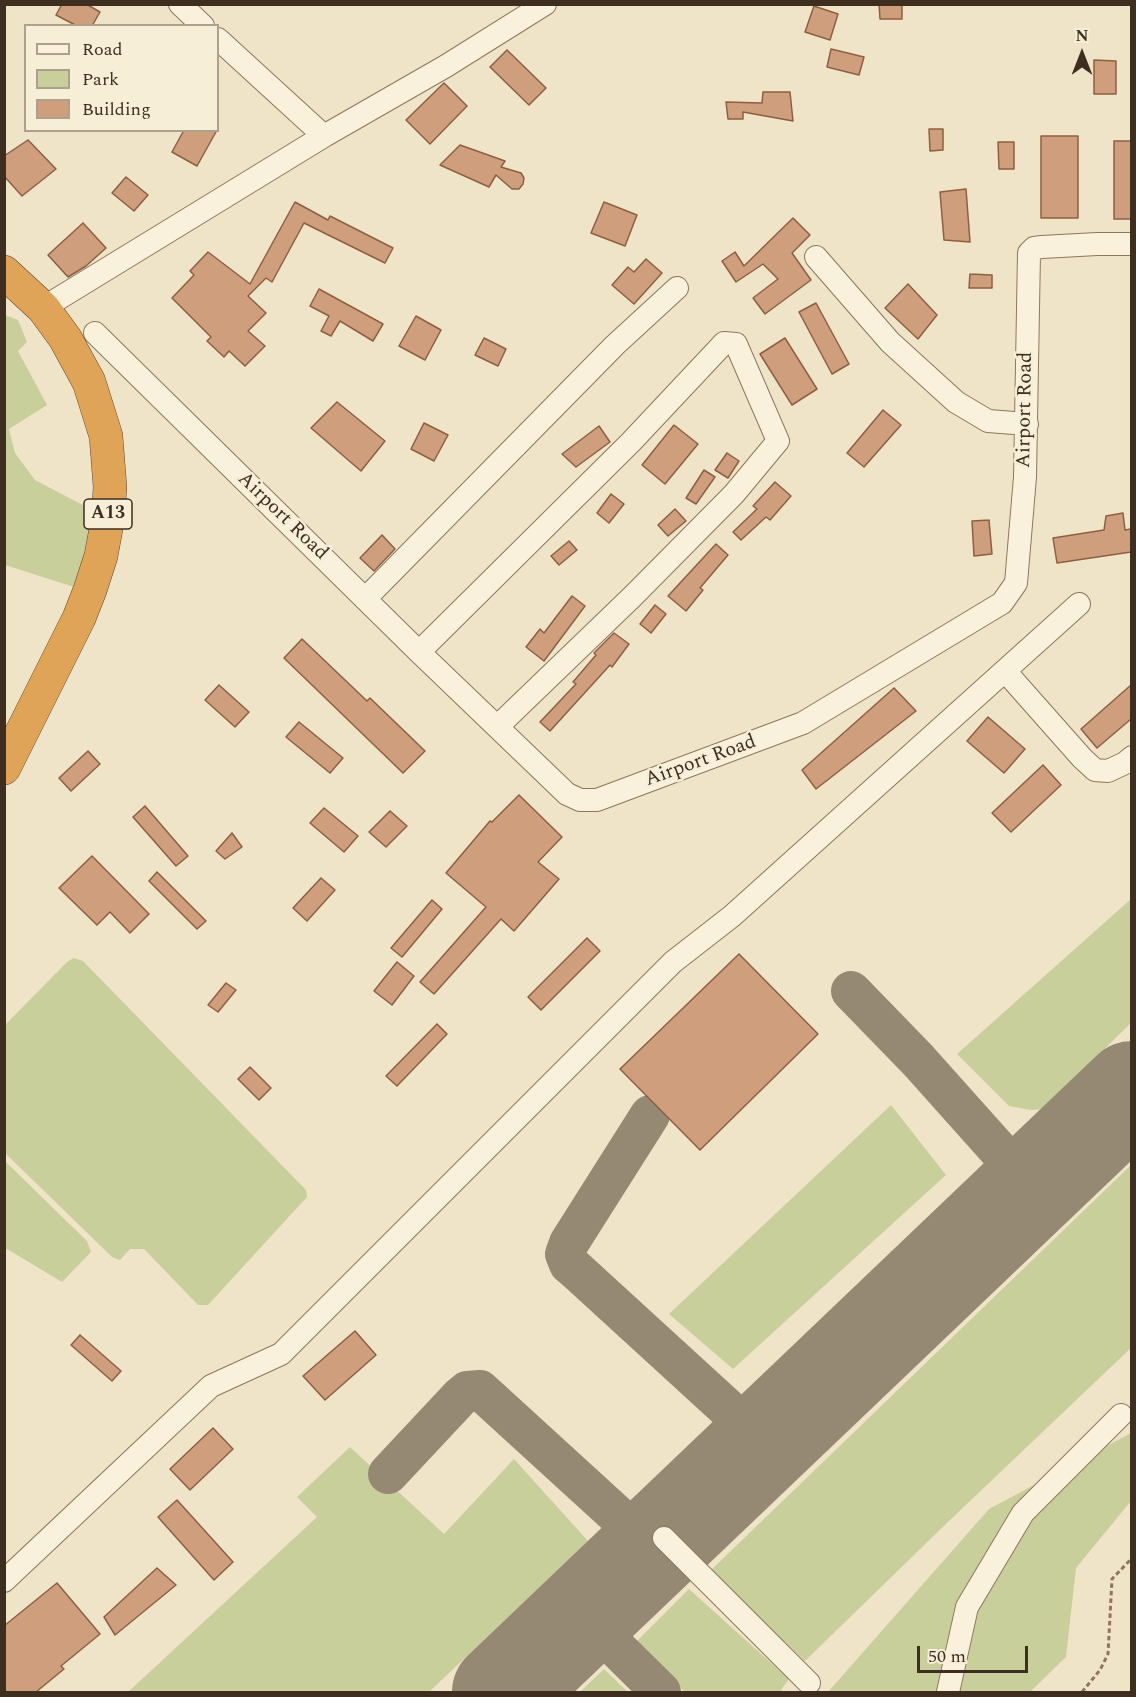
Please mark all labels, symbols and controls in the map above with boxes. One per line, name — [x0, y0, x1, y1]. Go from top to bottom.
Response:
legend — [24, 24, 219, 132]
north arrow — [1052, 24, 1112, 84]
text: N — [1075, 24, 1089, 48]
text: Road — [82, 36, 123, 63]
text: Park — [82, 66, 119, 93]
text: Building — [82, 96, 151, 123]
street label: Airport Road — [1013, 352, 1039, 468]
street label: Airport Road — [232, 468, 332, 566]
road number: A13 — [84, 499, 132, 529]
street label: Airport Road — [642, 731, 760, 793]
scale bar — [920, 1634, 1031, 1672]
text: 50 m — [928, 1643, 966, 1670]

